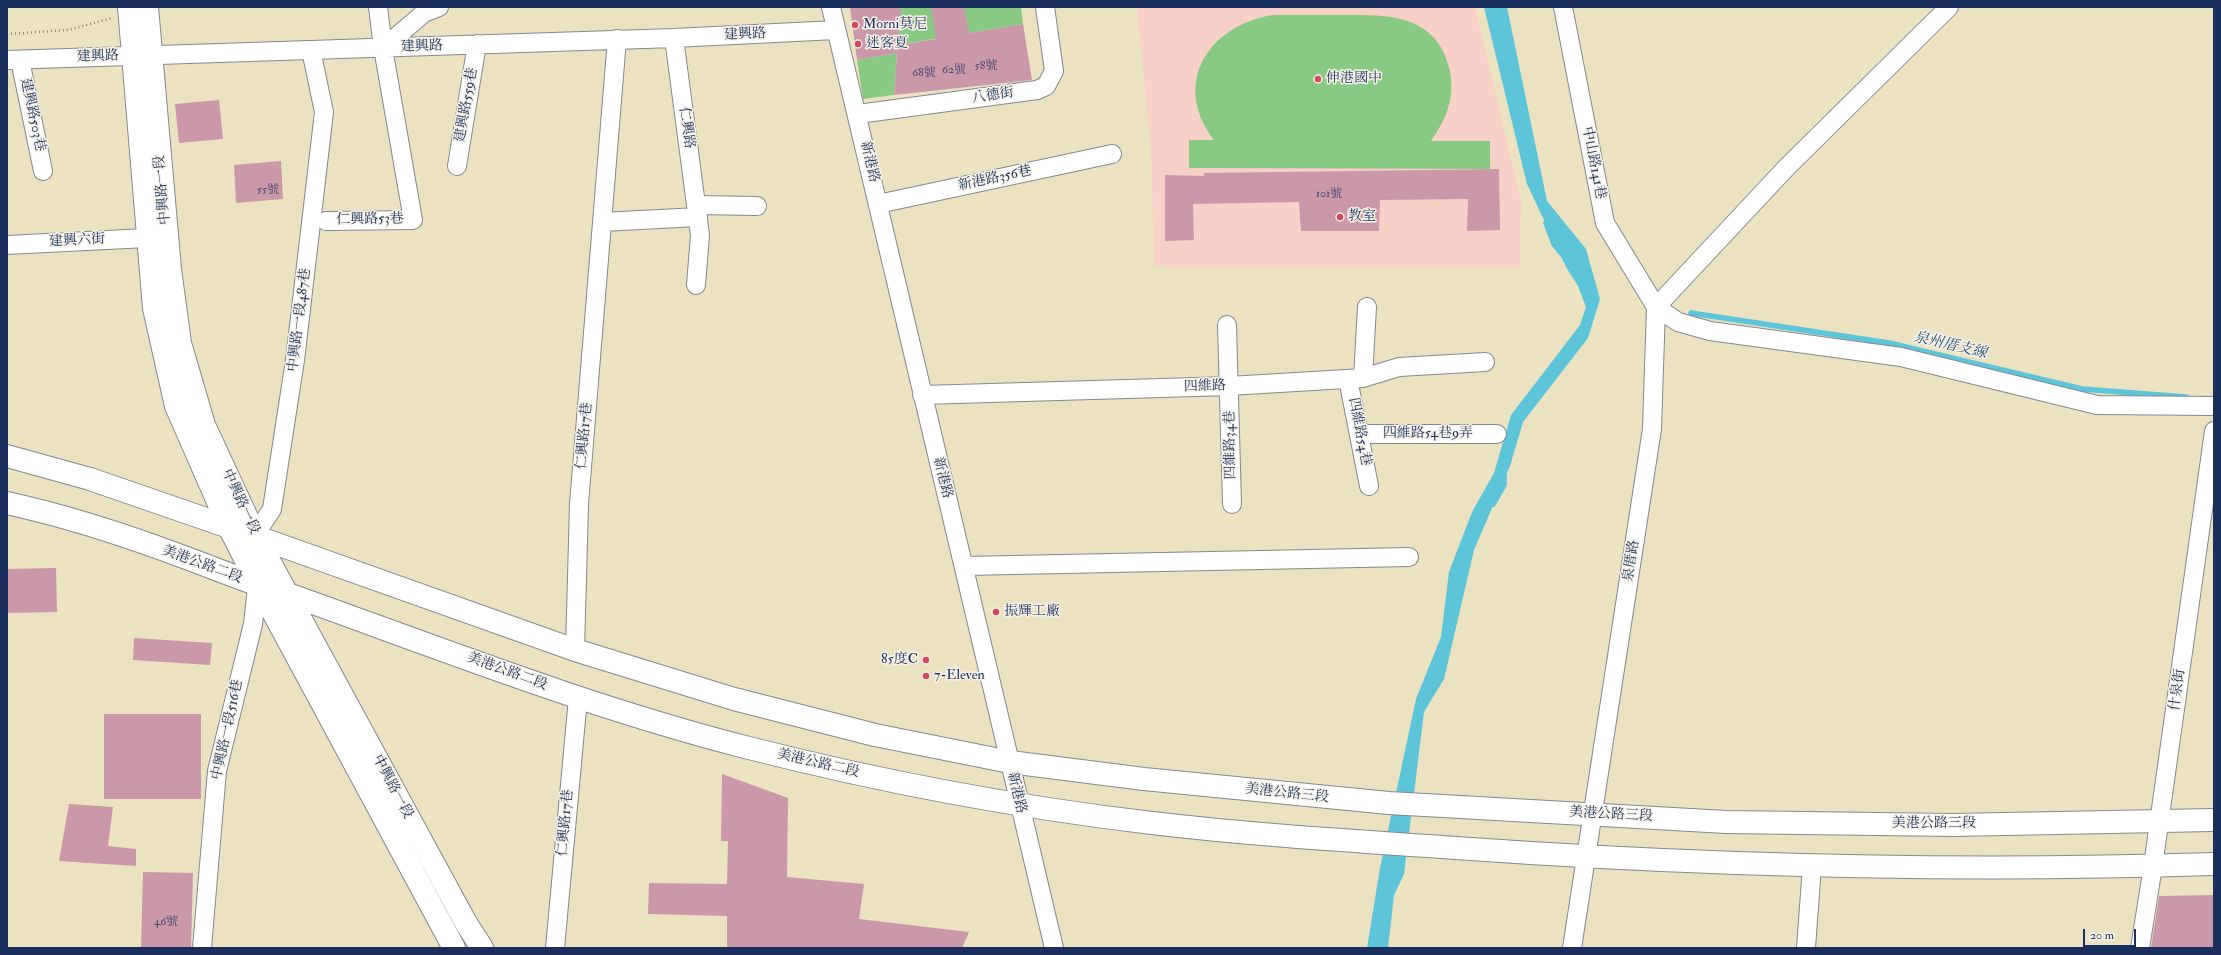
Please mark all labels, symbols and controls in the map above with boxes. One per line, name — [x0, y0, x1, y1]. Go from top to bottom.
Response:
place label: Morni莫尼 — [863, 17, 927, 33]
marker: Morni莫尼 — [850, 20, 860, 30]
street label: 建興路 — [724, 26, 766, 44]
place label: 迷客夏 — [866, 36, 908, 52]
street label: 建興路 — [401, 38, 443, 56]
marker: 迷客夏 — [853, 39, 863, 49]
street label: 建興路 — [77, 48, 119, 66]
house number: 58號 — [975, 59, 997, 73]
house number: 62號 — [942, 63, 966, 77]
street label: 建興路559巷 — [452, 66, 482, 144]
house number: 68號 — [912, 66, 936, 80]
place label: 伸港國中 — [1326, 71, 1382, 87]
marker: 伸港國中 — [1313, 74, 1323, 84]
street label: 建興路503巷 — [16, 77, 48, 153]
street label: 八德街 — [971, 85, 1015, 107]
street label: 仁興路 — [675, 106, 697, 150]
street label: 中山路141巷 — [1578, 125, 1608, 201]
street label: 新港路 — [856, 140, 882, 184]
street label: 中興路一段 — [152, 154, 174, 226]
street label: 新港路356巷 — [957, 163, 1033, 195]
house number: 55號 — [257, 183, 279, 197]
house number: 101號 — [1316, 187, 1342, 201]
place label: 教室 — [1348, 209, 1376, 225]
street label: 仁興路53巷 — [336, 211, 404, 229]
marker: 教室 — [1335, 212, 1345, 222]
street label: 建興六街 — [49, 231, 105, 251]
street label: 中興路一段487巷 — [285, 267, 315, 373]
water label: 泉州厝支線 — [1911, 329, 1989, 363]
street label: 四維路 — [1184, 378, 1226, 396]
street label: 四維路54巷 — [1344, 396, 1374, 468]
street label: 仁興路17巷 — [574, 402, 596, 470]
street label: 四維路34巷 — [1222, 410, 1240, 480]
street label: 四維路54巷9弄 — [1383, 426, 1473, 442]
street label: 新港路 — [929, 456, 955, 500]
street label: 中興路一段 — [218, 467, 262, 537]
street label: 泉厝路 — [1620, 539, 1644, 583]
street label: 美港公路二段 — [160, 543, 244, 587]
place label: 振輝工廠 — [1004, 604, 1060, 620]
marker: 振輝工廠 — [991, 607, 1001, 617]
street label: 美港公路二段 — [465, 650, 549, 694]
place label: 85度C — [881, 652, 918, 668]
marker: 85度C — [921, 655, 931, 665]
place label: 7-Eleven — [934, 668, 985, 684]
street label: 什泉街 — [2167, 668, 2189, 712]
marker: 7-Eleven — [921, 671, 931, 681]
street label: 中興路一段516巷 — [209, 678, 247, 782]
street label: 美港公路二段 — [775, 746, 861, 782]
street label: 中興路一段 — [368, 752, 416, 822]
street label: 新港路 — [1003, 771, 1029, 815]
street label: 美港公路三段 — [1244, 781, 1330, 807]
street label: 仁興路17巷 — [555, 789, 577, 857]
street label: 美港公路三段 — [1569, 804, 1653, 826]
street label: 美港公路三段 — [1892, 816, 1976, 832]
house number: 46號 — [154, 915, 178, 929]
scale bar — [2085, 921, 2138, 947]
text: 20 m — [2090, 928, 2114, 943]

